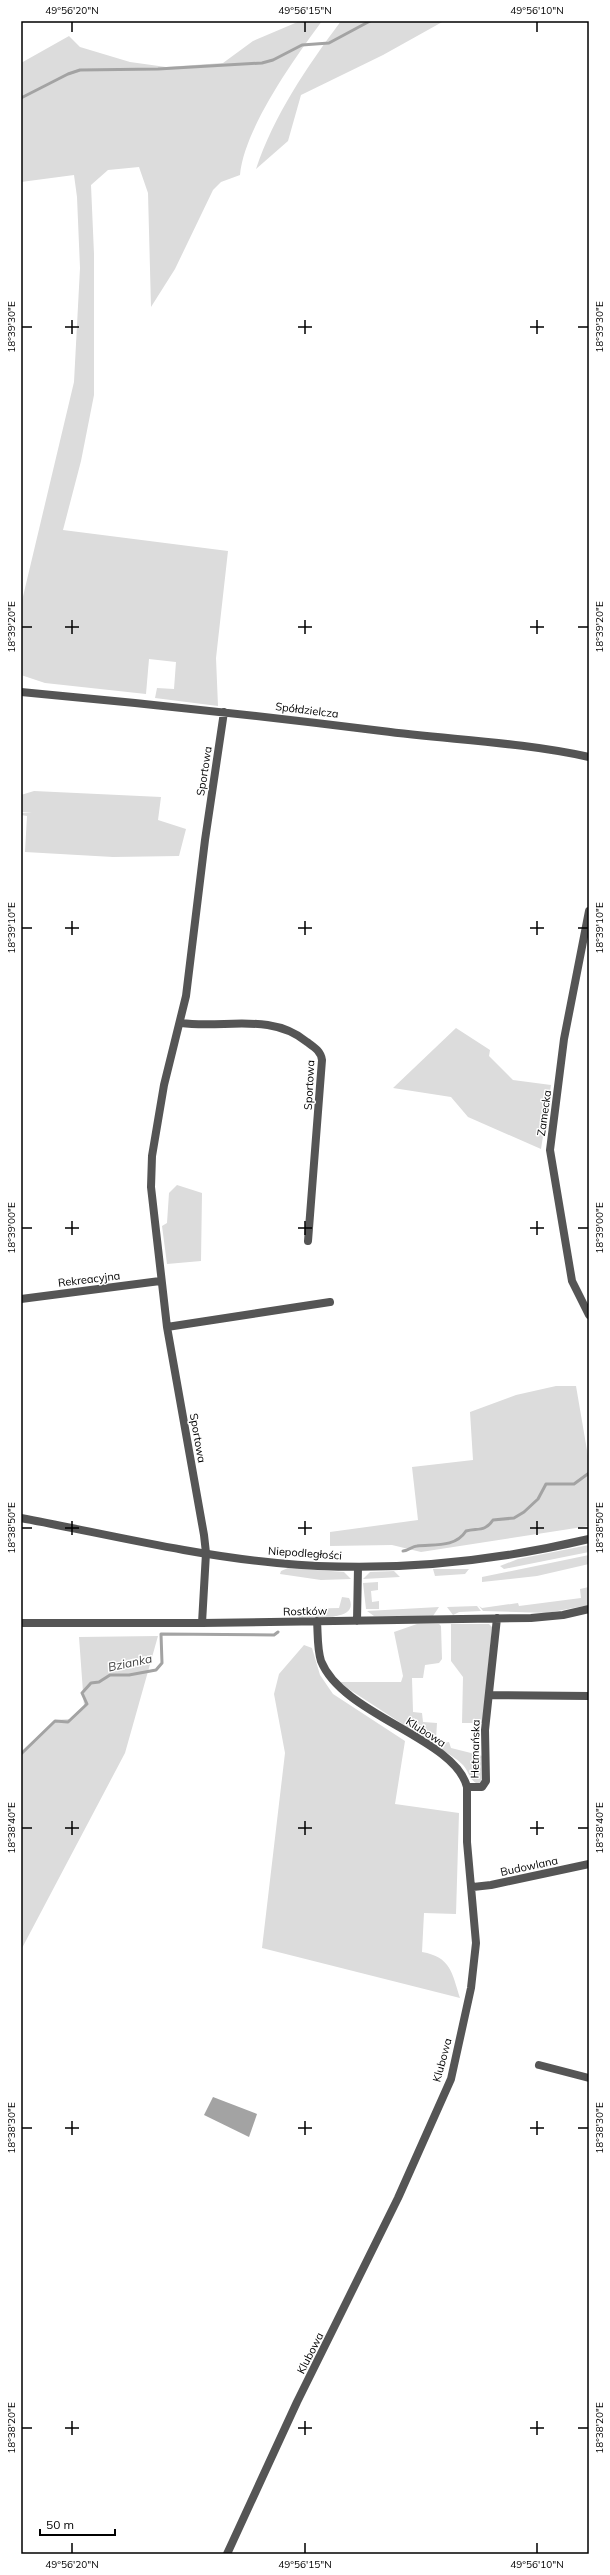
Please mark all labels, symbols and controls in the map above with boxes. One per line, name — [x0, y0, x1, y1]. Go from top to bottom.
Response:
text: 49°56'20"N — [45, 4, 99, 17]
text: 49°56'15"N — [278, 4, 332, 17]
text: 49°56'10"N — [510, 4, 564, 17]
text: 18°39'30"E — [5, 301, 18, 353]
text: 18°39'30"E — [593, 301, 606, 353]
text: 18°39'20"E — [5, 601, 18, 653]
text: 18°39'20"E — [593, 601, 606, 653]
street label: Spółdzielcza — [275, 699, 339, 721]
street label: Sportowa — [193, 745, 215, 797]
text: 18°39'10"E — [5, 902, 18, 954]
text: 18°39'10"E — [593, 902, 606, 954]
street label: Sportowa — [301, 1060, 317, 1110]
street label: Zamecka — [534, 1089, 554, 1137]
text: 18°39'00"E — [5, 1202, 18, 1254]
text: 18°39'00"E — [593, 1202, 606, 1254]
street label: Rekreacyjna — [57, 1268, 121, 1290]
street label: Sportowa — [187, 1412, 209, 1464]
text: 18°38'50"E — [5, 1502, 18, 1554]
text: 18°38'50"E — [593, 1502, 606, 1554]
street label: Niepodległości — [268, 1543, 342, 1563]
street label: Rostków — [283, 1604, 328, 1618]
water label: Bzianka — [106, 1651, 153, 1675]
street label: Klubowa — [403, 1714, 449, 1750]
street label: Hetmańska — [467, 1720, 483, 1778]
text: 18°38'40"E — [5, 1802, 18, 1854]
text: 18°38'40"E — [593, 1802, 606, 1854]
street label: Budowlana — [499, 1853, 559, 1879]
street label: Klubowa — [429, 2037, 455, 2083]
text: 18°38'30"E — [5, 2102, 18, 2154]
text: 18°38'30"E — [593, 2102, 606, 2154]
street label: Klubowa — [294, 2330, 326, 2376]
text: 18°38'20"E — [5, 2402, 18, 2454]
text: 18°38'20"E — [593, 2402, 606, 2454]
scale bar — [40, 2511, 115, 2537]
text: 50 m — [46, 2517, 74, 2532]
text: 49°56'20"N — [45, 2558, 99, 2571]
text: 49°56'15"N — [278, 2558, 332, 2571]
text: 49°56'10"N — [510, 2558, 564, 2571]

